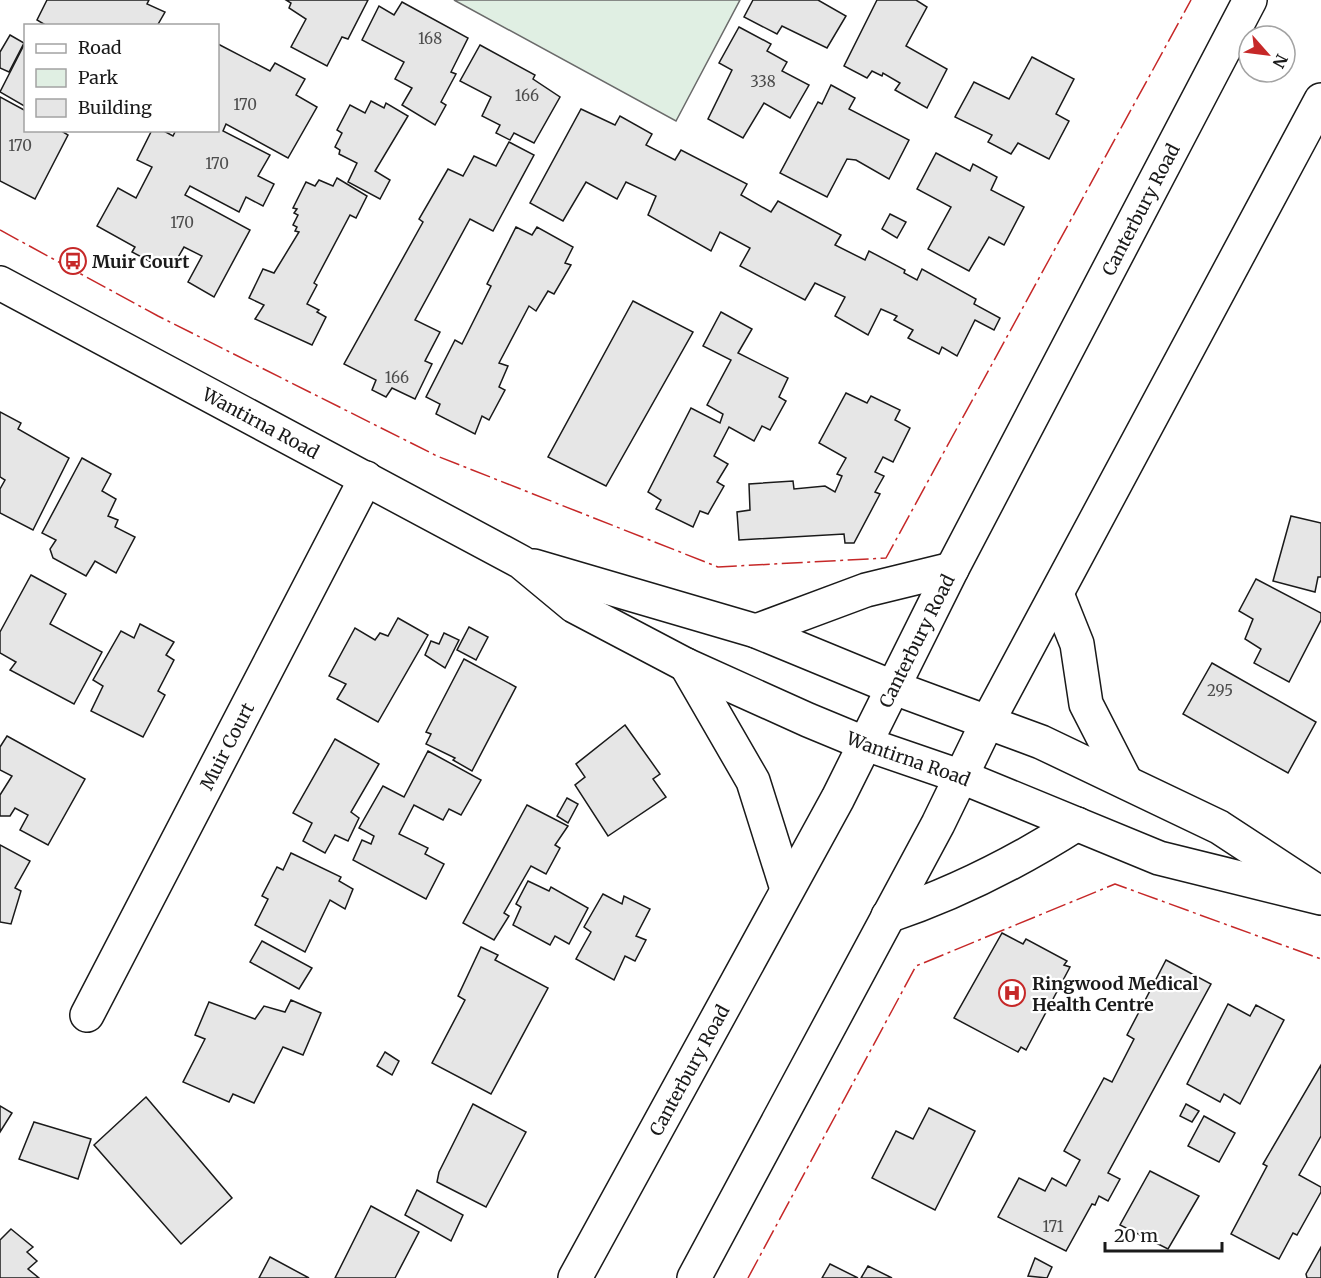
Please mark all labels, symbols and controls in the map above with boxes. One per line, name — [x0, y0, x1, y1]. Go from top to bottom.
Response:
legend — [24, 24, 219, 132]
north arrow — [1237, 24, 1297, 84]
house number: 168 — [418, 29, 442, 48]
text: Road — [78, 36, 122, 59]
text: N — [1268, 51, 1292, 72]
text: Park — [78, 66, 119, 89]
house number: 338 — [750, 72, 776, 91]
house number: 166 — [515, 86, 539, 105]
house number: 170 — [233, 95, 257, 114]
text: Building — [78, 96, 152, 119]
house number: 170 — [8, 136, 32, 155]
street label: Canterbury Road — [1096, 139, 1184, 279]
house number: 170 — [205, 154, 229, 173]
house number: 170 — [170, 213, 194, 232]
bus stop icon: Muir Court — [58, 246, 88, 276]
place label: Muir Court — [92, 250, 190, 273]
house number: 166 — [385, 368, 409, 387]
street label: Wantirna Road — [198, 382, 323, 463]
street label: Canterbury Road — [873, 570, 959, 711]
house number: 295 — [1207, 681, 1233, 700]
street label: Muir Court — [195, 699, 259, 794]
street label: Wantirna Road — [842, 725, 974, 791]
place label: Ringwood Medical Health Centre — [1032, 972, 1199, 1016]
hospital icon: Ringwood Medical Health Centre — [997, 978, 1027, 1008]
street label: Canterbury Road — [644, 1000, 734, 1140]
scale bar — [1105, 1215, 1222, 1253]
house number: 171 — [1043, 1217, 1064, 1236]
text: 20 m — [1114, 1224, 1158, 1247]

